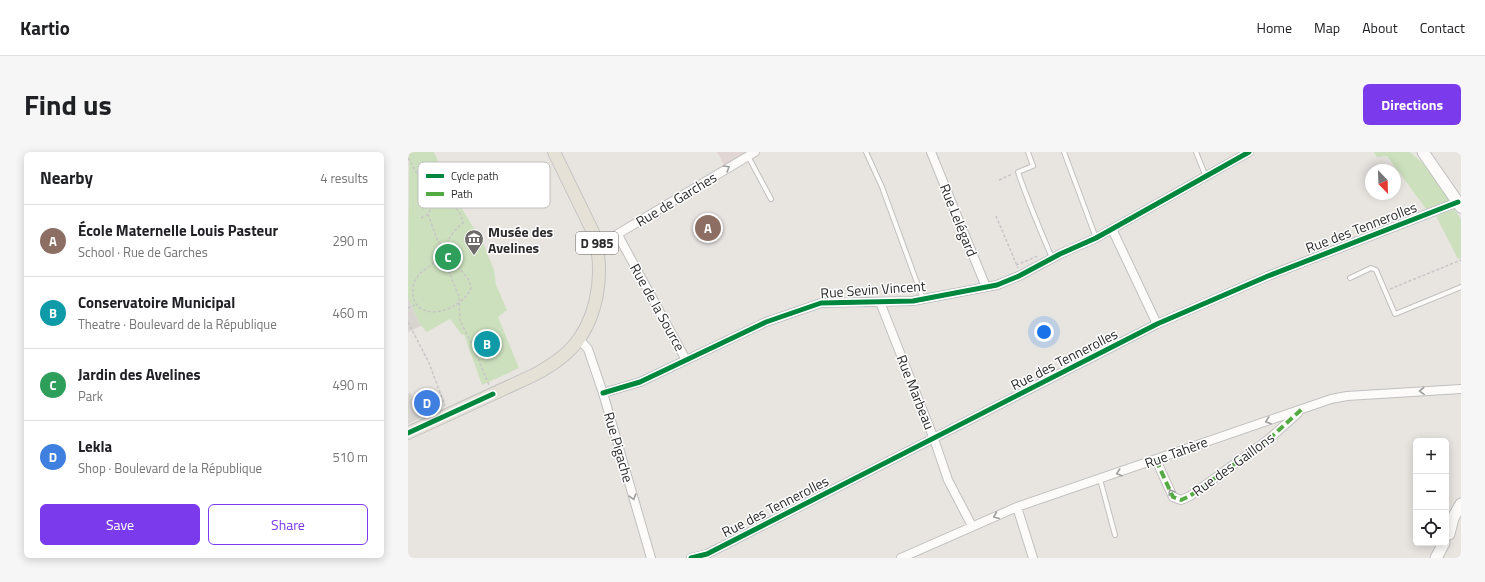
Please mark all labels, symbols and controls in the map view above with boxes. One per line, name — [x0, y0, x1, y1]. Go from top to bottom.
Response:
text: Kartio — [20, 13, 70, 42]
text: Home — [1257, 17, 1292, 38]
text: Map — [1314, 17, 1340, 38]
text: About — [1362, 17, 1398, 38]
text: Contact — [1420, 17, 1465, 38]
text: Find us — [24, 83, 112, 126]
button: Directions — [1363, 84, 1461, 125]
legend — [418, 162, 550, 208]
north arrow — [1365, 164, 1401, 200]
text: Nearby — [40, 165, 93, 191]
street label: Rue de Garches — [631, 166, 721, 232]
one-way arrow — [723, 166, 730, 173]
text: 4 results — [320, 168, 368, 188]
text: Cycle path — [451, 168, 499, 184]
street label: Rue Lelégard — [935, 181, 983, 259]
text: Path — [451, 186, 473, 202]
street label: Rue des Tennerolles — [1302, 196, 1420, 258]
pin: A — [695, 213, 721, 243]
text: École Maternelle Louis Pasteur — [78, 219, 278, 242]
place label: Musée des Avelines — [488, 221, 554, 258]
museum icon: Musée des Avelines — [463, 228, 485, 256]
text: A — [49, 231, 57, 251]
text: 290 m — [332, 231, 368, 251]
road number: D 985 — [576, 232, 618, 254]
text: School · Rue de Garches — [78, 242, 208, 262]
pin: C — [435, 242, 461, 272]
street label: Rue de la Source — [625, 259, 691, 355]
street label: Rue Sevin Vincent — [820, 275, 926, 303]
text: Conservatoire Municipal — [78, 291, 235, 314]
text: B — [49, 303, 57, 323]
text: 460 m — [332, 303, 368, 323]
text: Theatre · Boulevard de la République — [78, 314, 277, 334]
your location — [1034, 322, 1054, 342]
street label: Rue des Tennerolles — [1007, 323, 1121, 395]
pin: B — [474, 329, 500, 359]
street label: Rue Marbeau — [892, 352, 940, 432]
text: Jardin des Avelines — [78, 363, 201, 386]
text: C — [49, 375, 57, 395]
text: 490 m — [332, 375, 368, 395]
text: Park — [78, 386, 103, 406]
one-way arrow — [1419, 387, 1425, 396]
pin: D — [414, 388, 440, 418]
street label: Rue Pigache — [599, 409, 639, 485]
one-way arrow — [1265, 416, 1272, 425]
street label: Rue des Gaillons — [1188, 427, 1278, 501]
street label: Rue Tahère — [1142, 431, 1210, 473]
text: Lekla — [78, 435, 112, 458]
map controls — [1413, 438, 1449, 546]
button: + — [1413, 438, 1449, 474]
text: D — [49, 447, 57, 467]
text: 510 m — [332, 447, 368, 467]
text: Shop · Boulevard de la République — [78, 458, 262, 478]
one-way arrow — [1116, 468, 1123, 476]
street label: Rue des Tennerolles — [718, 470, 832, 542]
button: − — [1413, 474, 1449, 510]
one-way arrow — [1169, 489, 1176, 496]
one-way arrow — [628, 494, 637, 501]
button: Save — [40, 504, 200, 545]
button: Share — [208, 504, 368, 545]
button: locate — [1413, 510, 1449, 546]
one-way arrow — [993, 511, 1001, 519]

